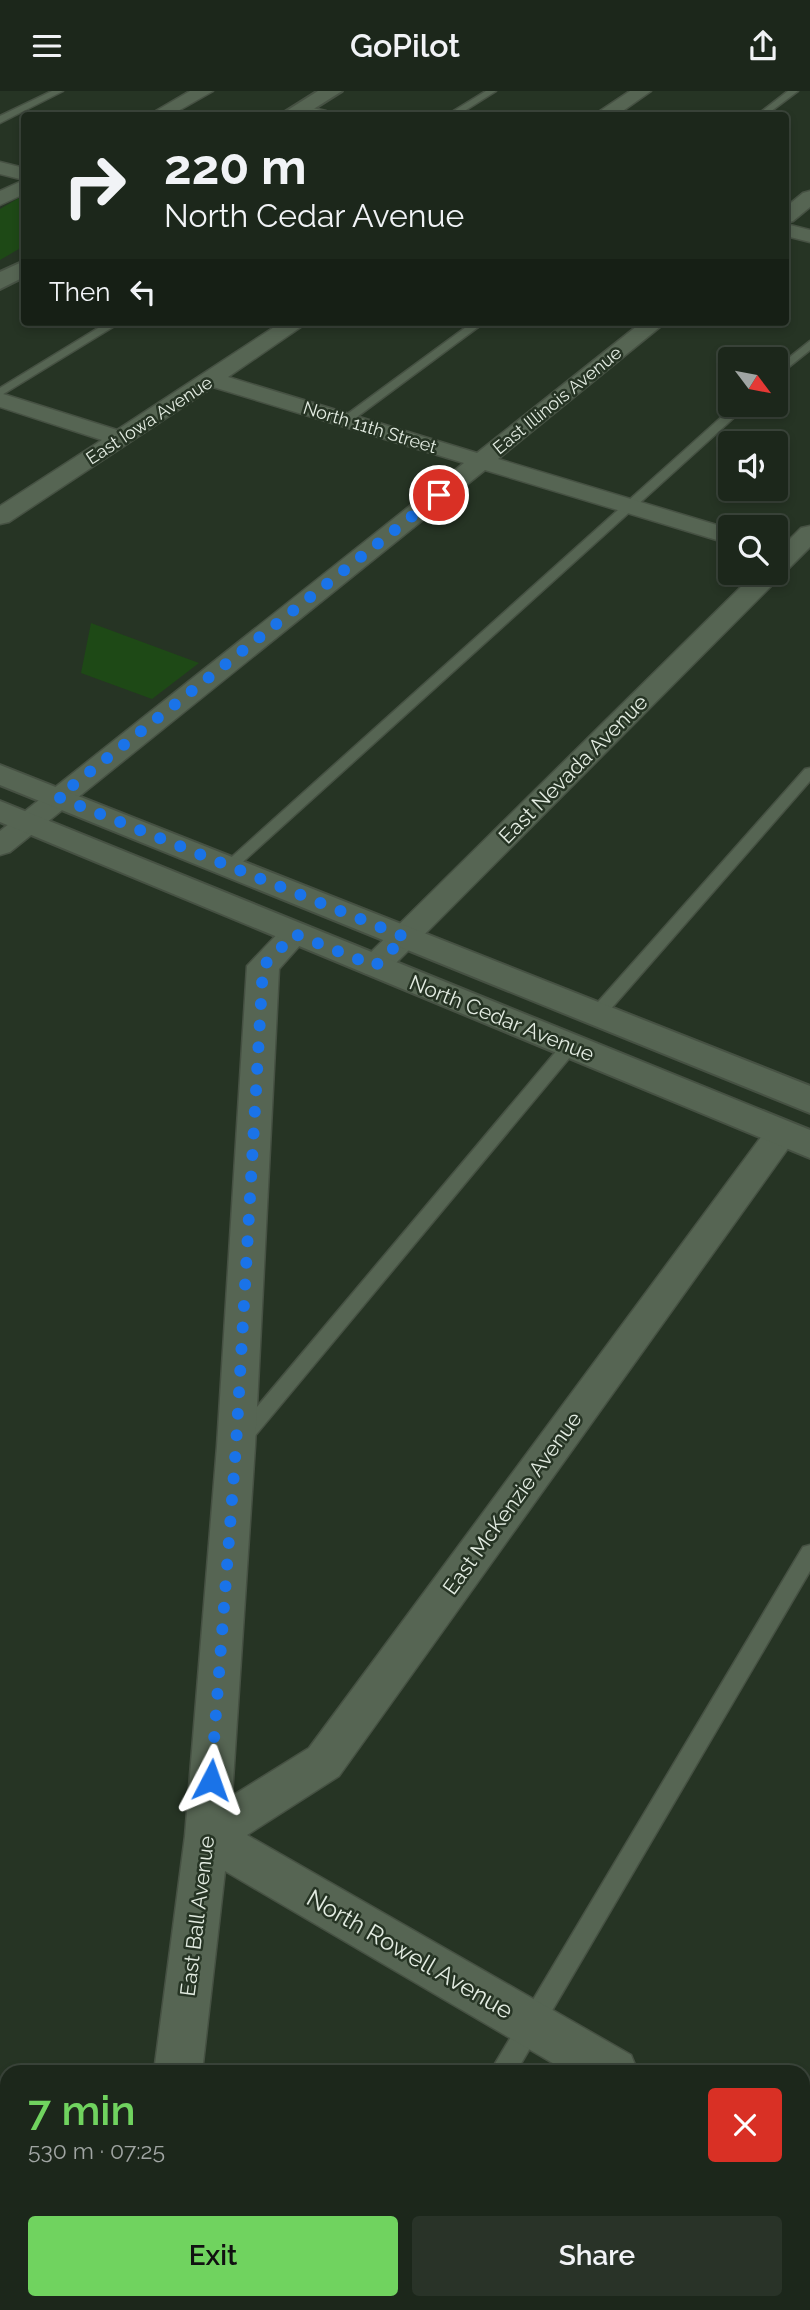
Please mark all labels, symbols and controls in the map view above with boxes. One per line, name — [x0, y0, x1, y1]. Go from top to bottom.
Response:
icon: menu — [28, 27, 66, 65]
text: GoPilot — [350, 27, 460, 64]
icon: share — [744, 27, 782, 65]
text: 220 m — [164, 138, 307, 195]
icon: right — [49, 140, 140, 231]
text: North Cedar Avenue — [164, 197, 464, 234]
icon: left — [124, 273, 162, 311]
text: Then — [49, 277, 110, 307]
street label: East Illinois Avenue — [489, 341, 626, 458]
north arrow — [718, 347, 788, 417]
map controls — [718, 347, 788, 585]
street label: East Iowa Avenue — [82, 371, 216, 469]
street label: North 11th Street — [301, 397, 439, 457]
button: sound — [718, 431, 788, 501]
pin — [409, 465, 469, 525]
icon: arrive — [420, 476, 458, 514]
button: search — [718, 515, 788, 585]
street label: East Nevada Avenue — [493, 689, 653, 849]
street label: North Cedar Avenue — [406, 969, 598, 1067]
street label: East McKenzie Avenue — [437, 1407, 587, 1599]
position arrow — [174, 1743, 248, 1817]
street label: East Ball Avenue — [175, 1834, 219, 1998]
street label: North Rowell Avenue — [302, 1883, 518, 2025]
text: 7 min — [28, 2086, 136, 2135]
button: close — [708, 2088, 782, 2162]
text: 530 m · 07:25 — [28, 2137, 165, 2164]
button: Exit — [28, 2216, 398, 2296]
button: Share — [412, 2216, 782, 2296]

